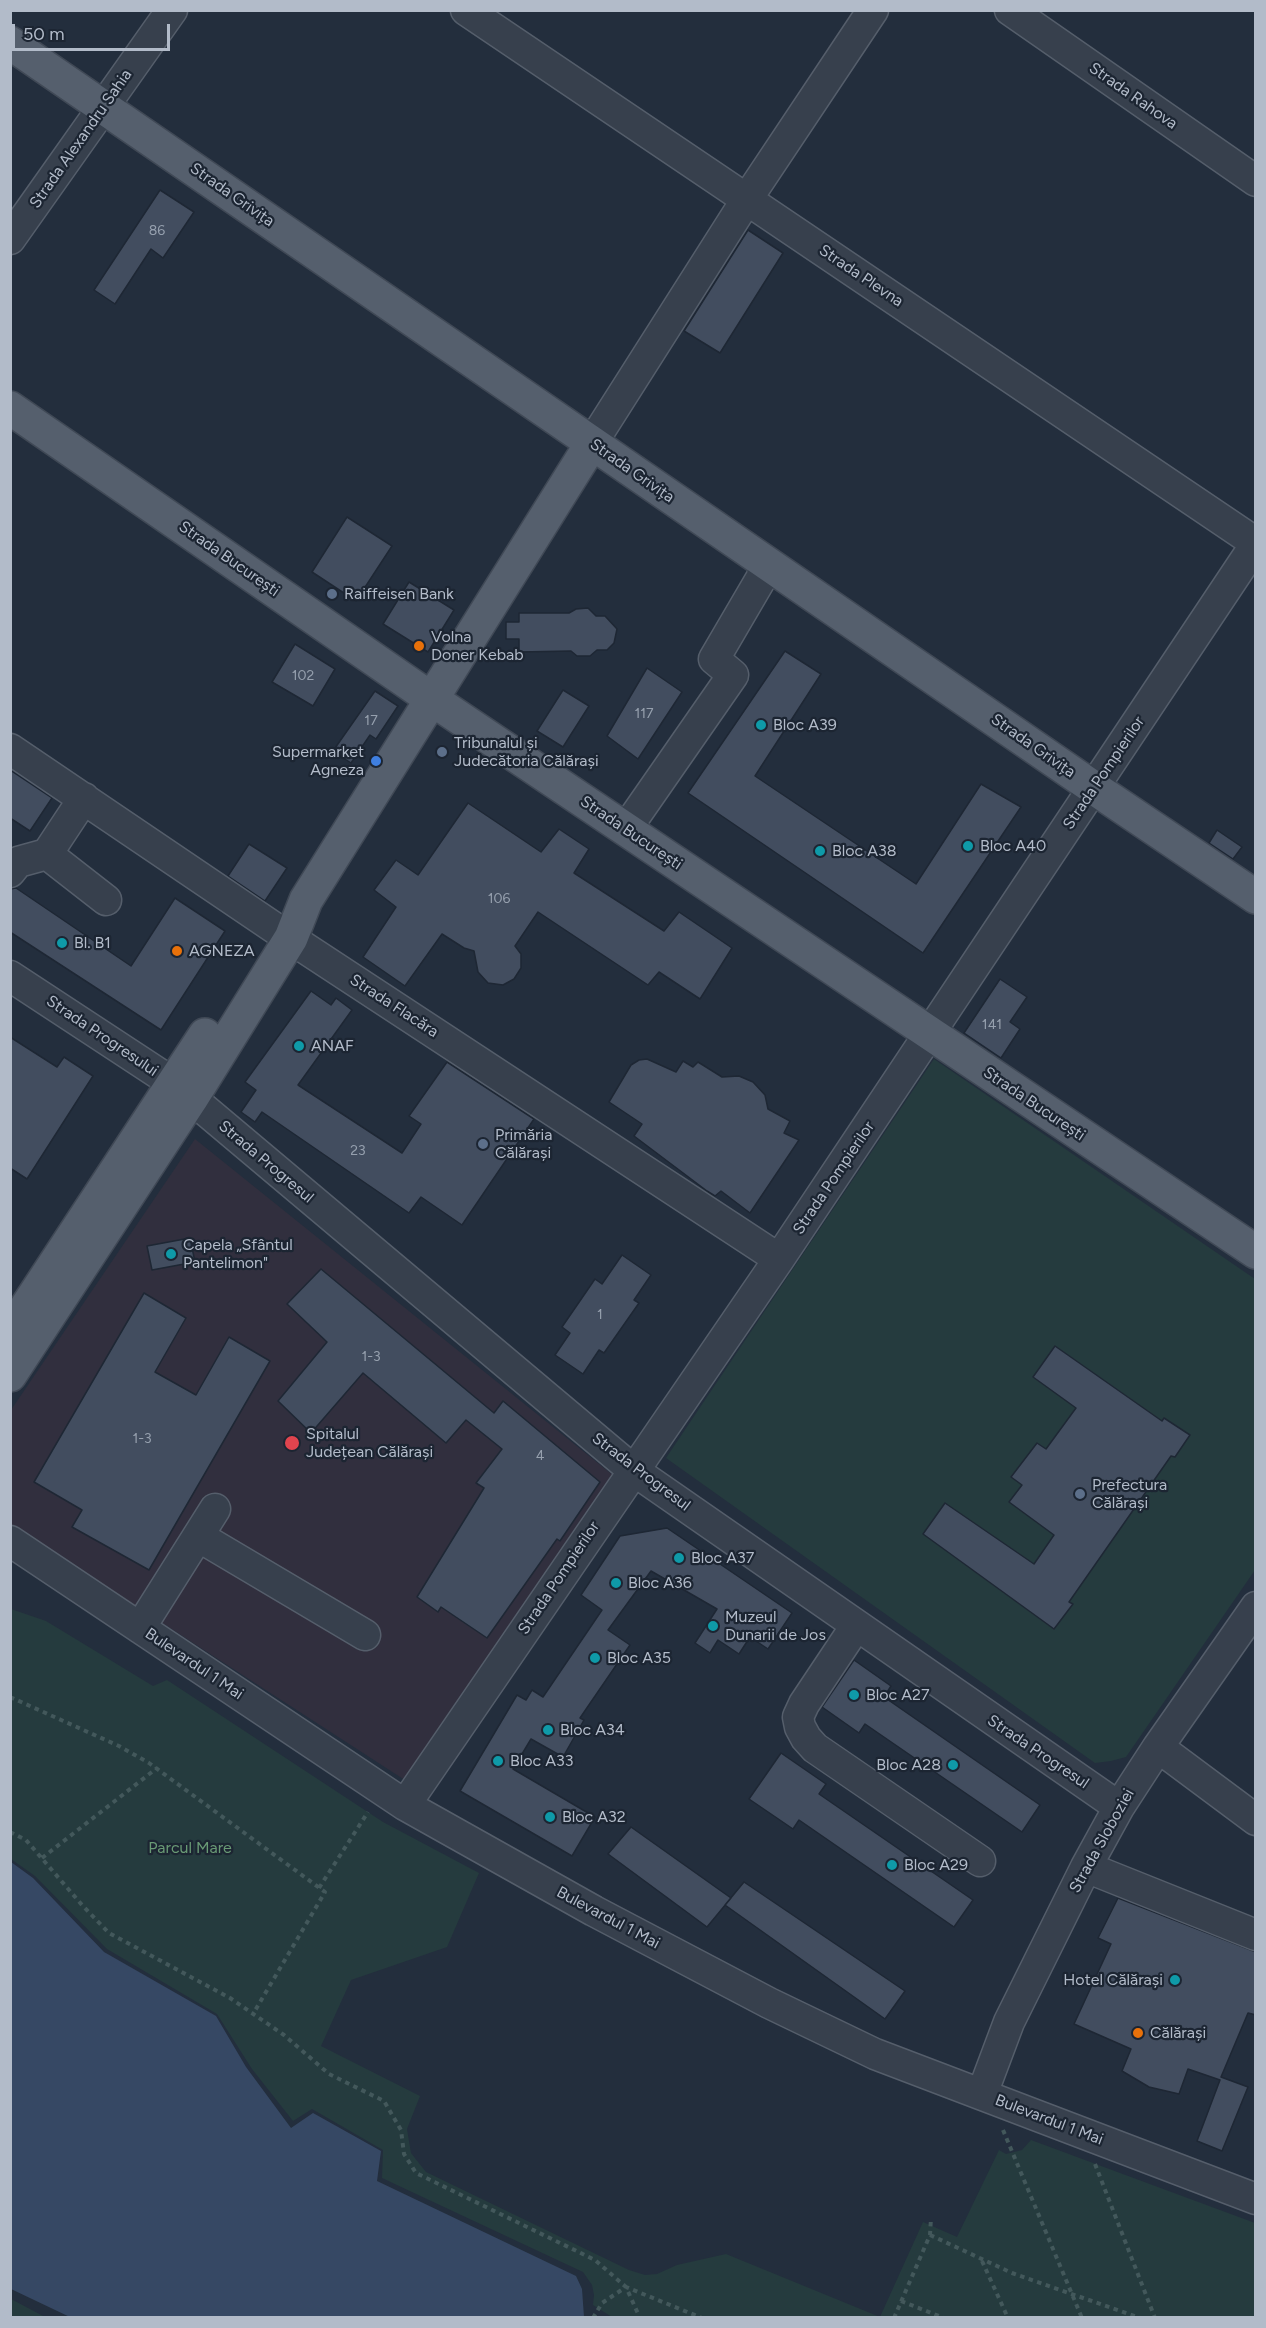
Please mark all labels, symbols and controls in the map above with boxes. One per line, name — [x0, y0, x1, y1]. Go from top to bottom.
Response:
scale bar — [15, 12, 172, 50]
text: 50 m — [23, 23, 65, 45]
street label: Strada Rahova — [1085, 58, 1181, 134]
street label: Strada Alexandru Sahia — [26, 66, 136, 212]
street label: Strada Grivița — [186, 159, 278, 231]
house number: 86 — [149, 223, 165, 239]
street label: Strada Plevna — [815, 241, 907, 311]
street label: Strada Grivița — [586, 435, 678, 507]
street label: Strada București — [175, 517, 283, 601]
place label: Raiffeisen Bank — [344, 584, 454, 604]
marker: Raiffeisen Bank — [325, 587, 339, 601]
place label: Volna Doner Kebab — [431, 627, 524, 665]
marker: Volna Doner Kebab — [412, 639, 426, 653]
house number: 102 — [292, 668, 314, 684]
house number: 117 — [634, 706, 654, 722]
street label: Strada Grivița — [987, 710, 1079, 782]
house number: 17 — [364, 713, 378, 729]
street label: Strada Pompierilor — [1059, 713, 1149, 833]
place label: Bloc A39 — [773, 715, 837, 735]
marker: Bloc A39 — [754, 718, 768, 732]
place label: Tribunalul și Judecătoria Călărași — [454, 733, 599, 771]
place label: Supermarket Agneza — [272, 742, 364, 780]
marker: Tribunalul și Judecătoria Călărași — [435, 745, 449, 759]
marker: Supermarket Agneza — [369, 754, 383, 768]
street label: Strada București — [576, 792, 686, 874]
place label: Bloc A40 — [980, 836, 1046, 856]
marker: Bloc A40 — [961, 839, 975, 853]
place label: Bloc A38 — [832, 841, 897, 861]
marker: Bloc A38 — [813, 844, 827, 858]
house number: 106 — [488, 891, 510, 907]
place label: Bl. B1 — [74, 933, 111, 953]
marker: Bl. B1 — [55, 936, 69, 950]
place label: AGNEZA — [189, 941, 255, 961]
marker: AGNEZA — [170, 944, 184, 958]
street label: Strada Flacăra — [346, 970, 442, 1042]
street label: Strada Progresului — [42, 991, 162, 1081]
house number: 141 — [982, 1017, 1002, 1033]
place label: ANAF — [311, 1036, 354, 1056]
marker: ANAF — [292, 1039, 306, 1053]
street label: Strada București — [979, 1063, 1089, 1145]
street label: Strada Progresul — [215, 1117, 317, 1207]
street label: Strada Pompierilor — [789, 1118, 879, 1238]
place label: Primăria Călărași — [495, 1125, 552, 1163]
marker: Primăria Călărași — [476, 1137, 490, 1151]
house number: 23 — [350, 1143, 366, 1159]
place label: Capela „Sfântul Pantelimon" — [183, 1235, 293, 1273]
marker: Capela „Sfântul Pantelimon" — [164, 1247, 178, 1261]
house number: 1 — [597, 1307, 603, 1323]
house number: 1-3 — [361, 1349, 381, 1365]
place label: Spitalul Județean Călărași — [306, 1424, 433, 1462]
street label: Strada Progresul — [588, 1429, 694, 1515]
house number: 1-3 — [132, 1431, 152, 1447]
marker: Spitalul Județean Călărași — [283, 1434, 301, 1452]
house number: 4 — [536, 1448, 544, 1464]
place label: Prefectura Călărași — [1092, 1475, 1167, 1513]
marker: Prefectura Călărași — [1073, 1487, 1087, 1501]
street label: Strada Pompierilor — [514, 1518, 604, 1638]
place label: Bloc A37 — [691, 1548, 754, 1568]
marker: Bloc A37 — [672, 1551, 686, 1565]
place label: Bloc A36 — [628, 1573, 692, 1593]
marker: Bloc A36 — [609, 1576, 623, 1590]
place label: Muzeul Dunarii de Jos — [725, 1607, 826, 1645]
marker: Muzeul Dunarii de Jos — [706, 1619, 720, 1633]
street label: Bulevardul 1 Mai — [141, 1624, 247, 1704]
place label: Bloc A35 — [607, 1648, 671, 1668]
marker: Bloc A35 — [588, 1651, 602, 1665]
place label: Bloc A27 — [866, 1685, 930, 1705]
marker: Bloc A27 — [847, 1688, 861, 1702]
street label: Strada Progresul — [984, 1711, 1092, 1793]
place label: Bloc A34 — [560, 1720, 625, 1740]
marker: Bloc A34 — [541, 1723, 555, 1737]
place label: Bloc A33 — [510, 1751, 573, 1771]
marker: Bloc A33 — [491, 1754, 505, 1768]
place label: Bloc A28 — [876, 1755, 941, 1775]
marker: Bloc A28 — [946, 1758, 960, 1772]
street label: Strada Sloboziei — [1065, 1786, 1139, 1896]
place label: Bloc A32 — [562, 1807, 626, 1827]
marker: Bloc A32 — [543, 1810, 557, 1824]
park label: Parcul Mare — [148, 1838, 232, 1858]
place label: Bloc A29 — [904, 1855, 968, 1875]
marker: Bloc A29 — [885, 1858, 899, 1872]
street label: Bulevardul 1 Mai — [553, 1883, 663, 1953]
place label: Hotel Călărași — [1063, 1970, 1163, 1990]
marker: Hotel Călărași — [1168, 1973, 1182, 1987]
place label: Călărași — [1150, 2023, 1206, 2043]
marker: Călărași — [1131, 2026, 1145, 2040]
street label: Bulevardul 1 Mai — [992, 2091, 1106, 2149]

